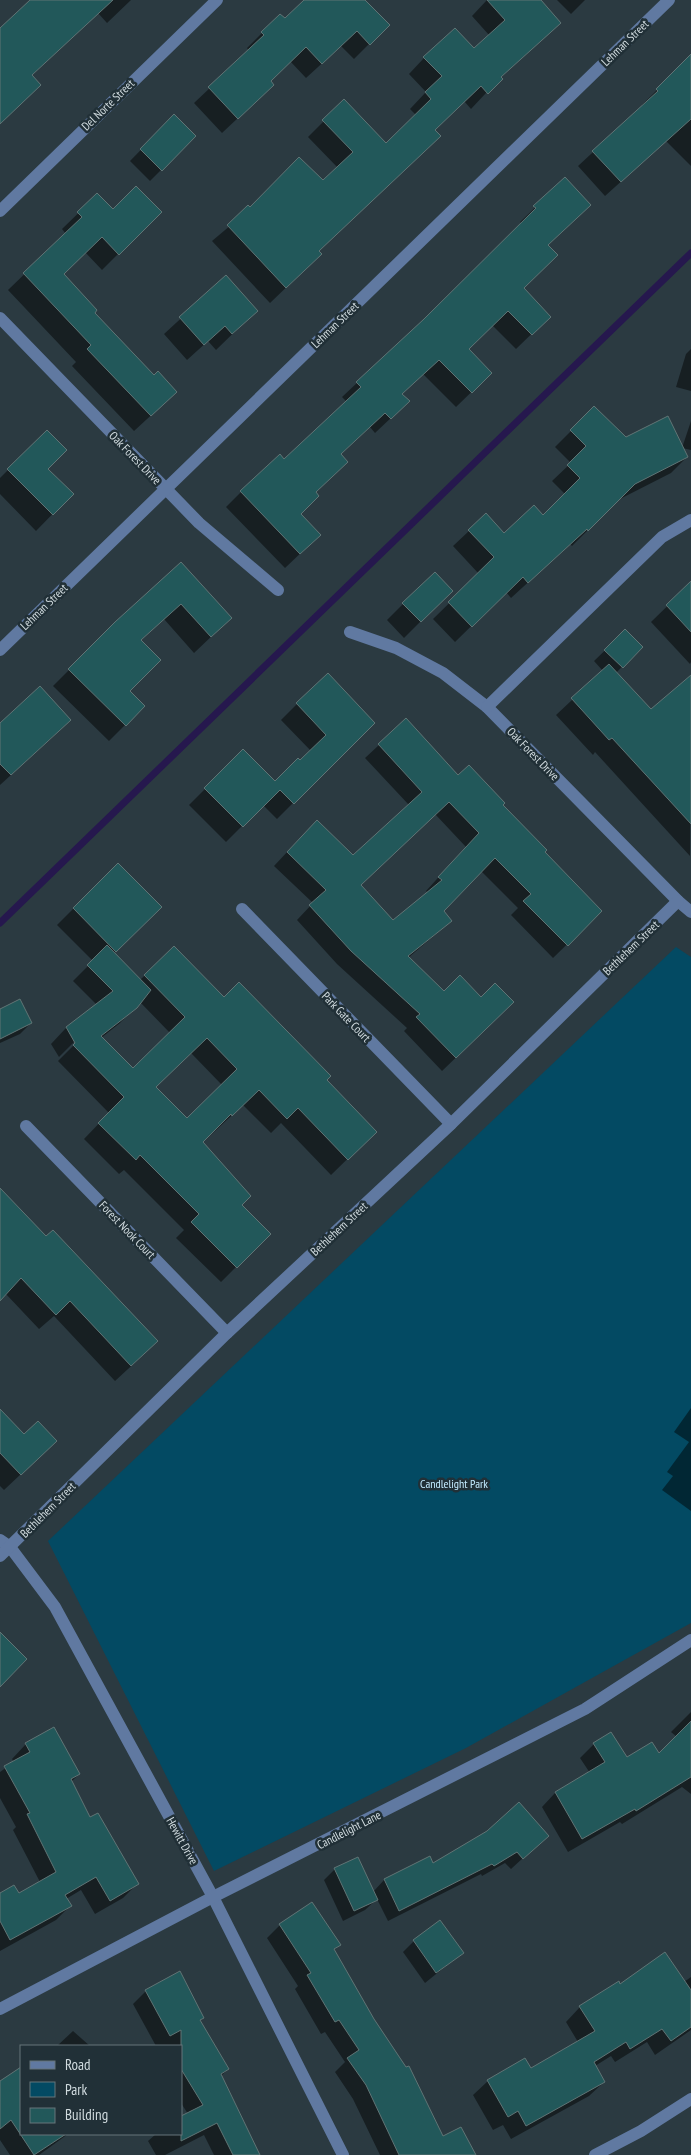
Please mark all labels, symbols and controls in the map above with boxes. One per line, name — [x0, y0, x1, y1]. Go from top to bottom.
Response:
street label: Lehman Street — [598, 16, 652, 69]
street label: Del Norte Street — [78, 75, 138, 133]
street label: Lehman Street — [308, 298, 362, 351]
street label: Oak Forest Drive — [106, 428, 165, 487]
street label: Lehman Street — [17, 580, 71, 633]
street label: Oak Forest Drive — [504, 724, 563, 783]
street label: Bethlehem Street — [599, 917, 662, 978]
street label: Park Gate Court — [319, 988, 374, 1045]
street label: Forest Nook Court — [96, 1198, 159, 1262]
street label: Bethlehem Street — [307, 1198, 371, 1259]
park label: Candlelight Park — [420, 1476, 488, 1491]
street label: Bethlehem Street — [17, 1478, 79, 1541]
street label: Candlelight Lane — [314, 1807, 383, 1852]
street label: Hewitt Drive — [163, 1814, 202, 1867]
legend — [20, 2045, 182, 2135]
text: Road — [65, 2055, 91, 2074]
text: Park — [65, 2080, 87, 2099]
text: Building — [65, 2105, 108, 2124]

